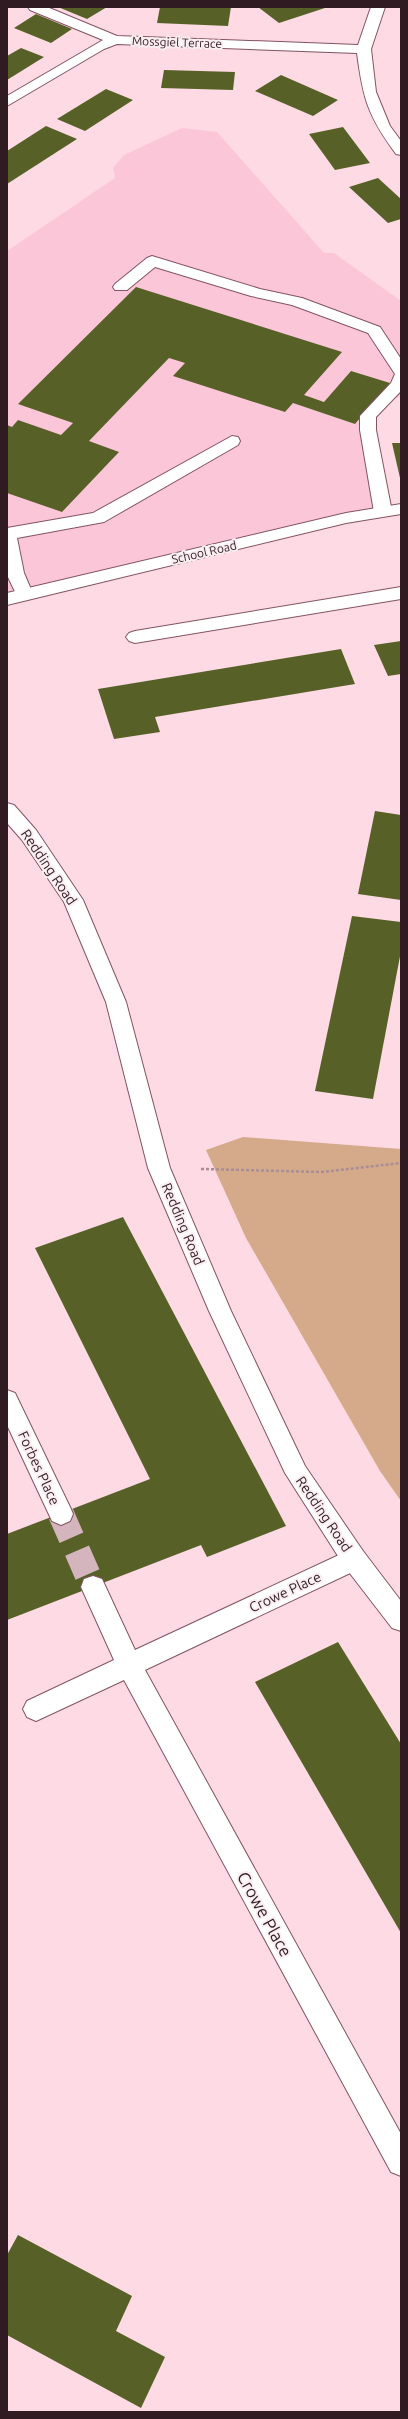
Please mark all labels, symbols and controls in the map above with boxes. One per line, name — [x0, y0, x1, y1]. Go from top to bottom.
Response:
street label: Mossgiel Terrace — [132, 34, 222, 50]
street label: School Road — [170, 538, 238, 566]
street label: Redding Road — [18, 826, 80, 908]
street label: Redding Road — [158, 1180, 208, 1268]
street label: Forbes Place — [15, 1429, 63, 1507]
street label: Redding Road — [293, 1473, 355, 1555]
street label: Crowe Place — [247, 1568, 323, 1616]
street label: Crowe Place — [234, 1868, 296, 1960]

